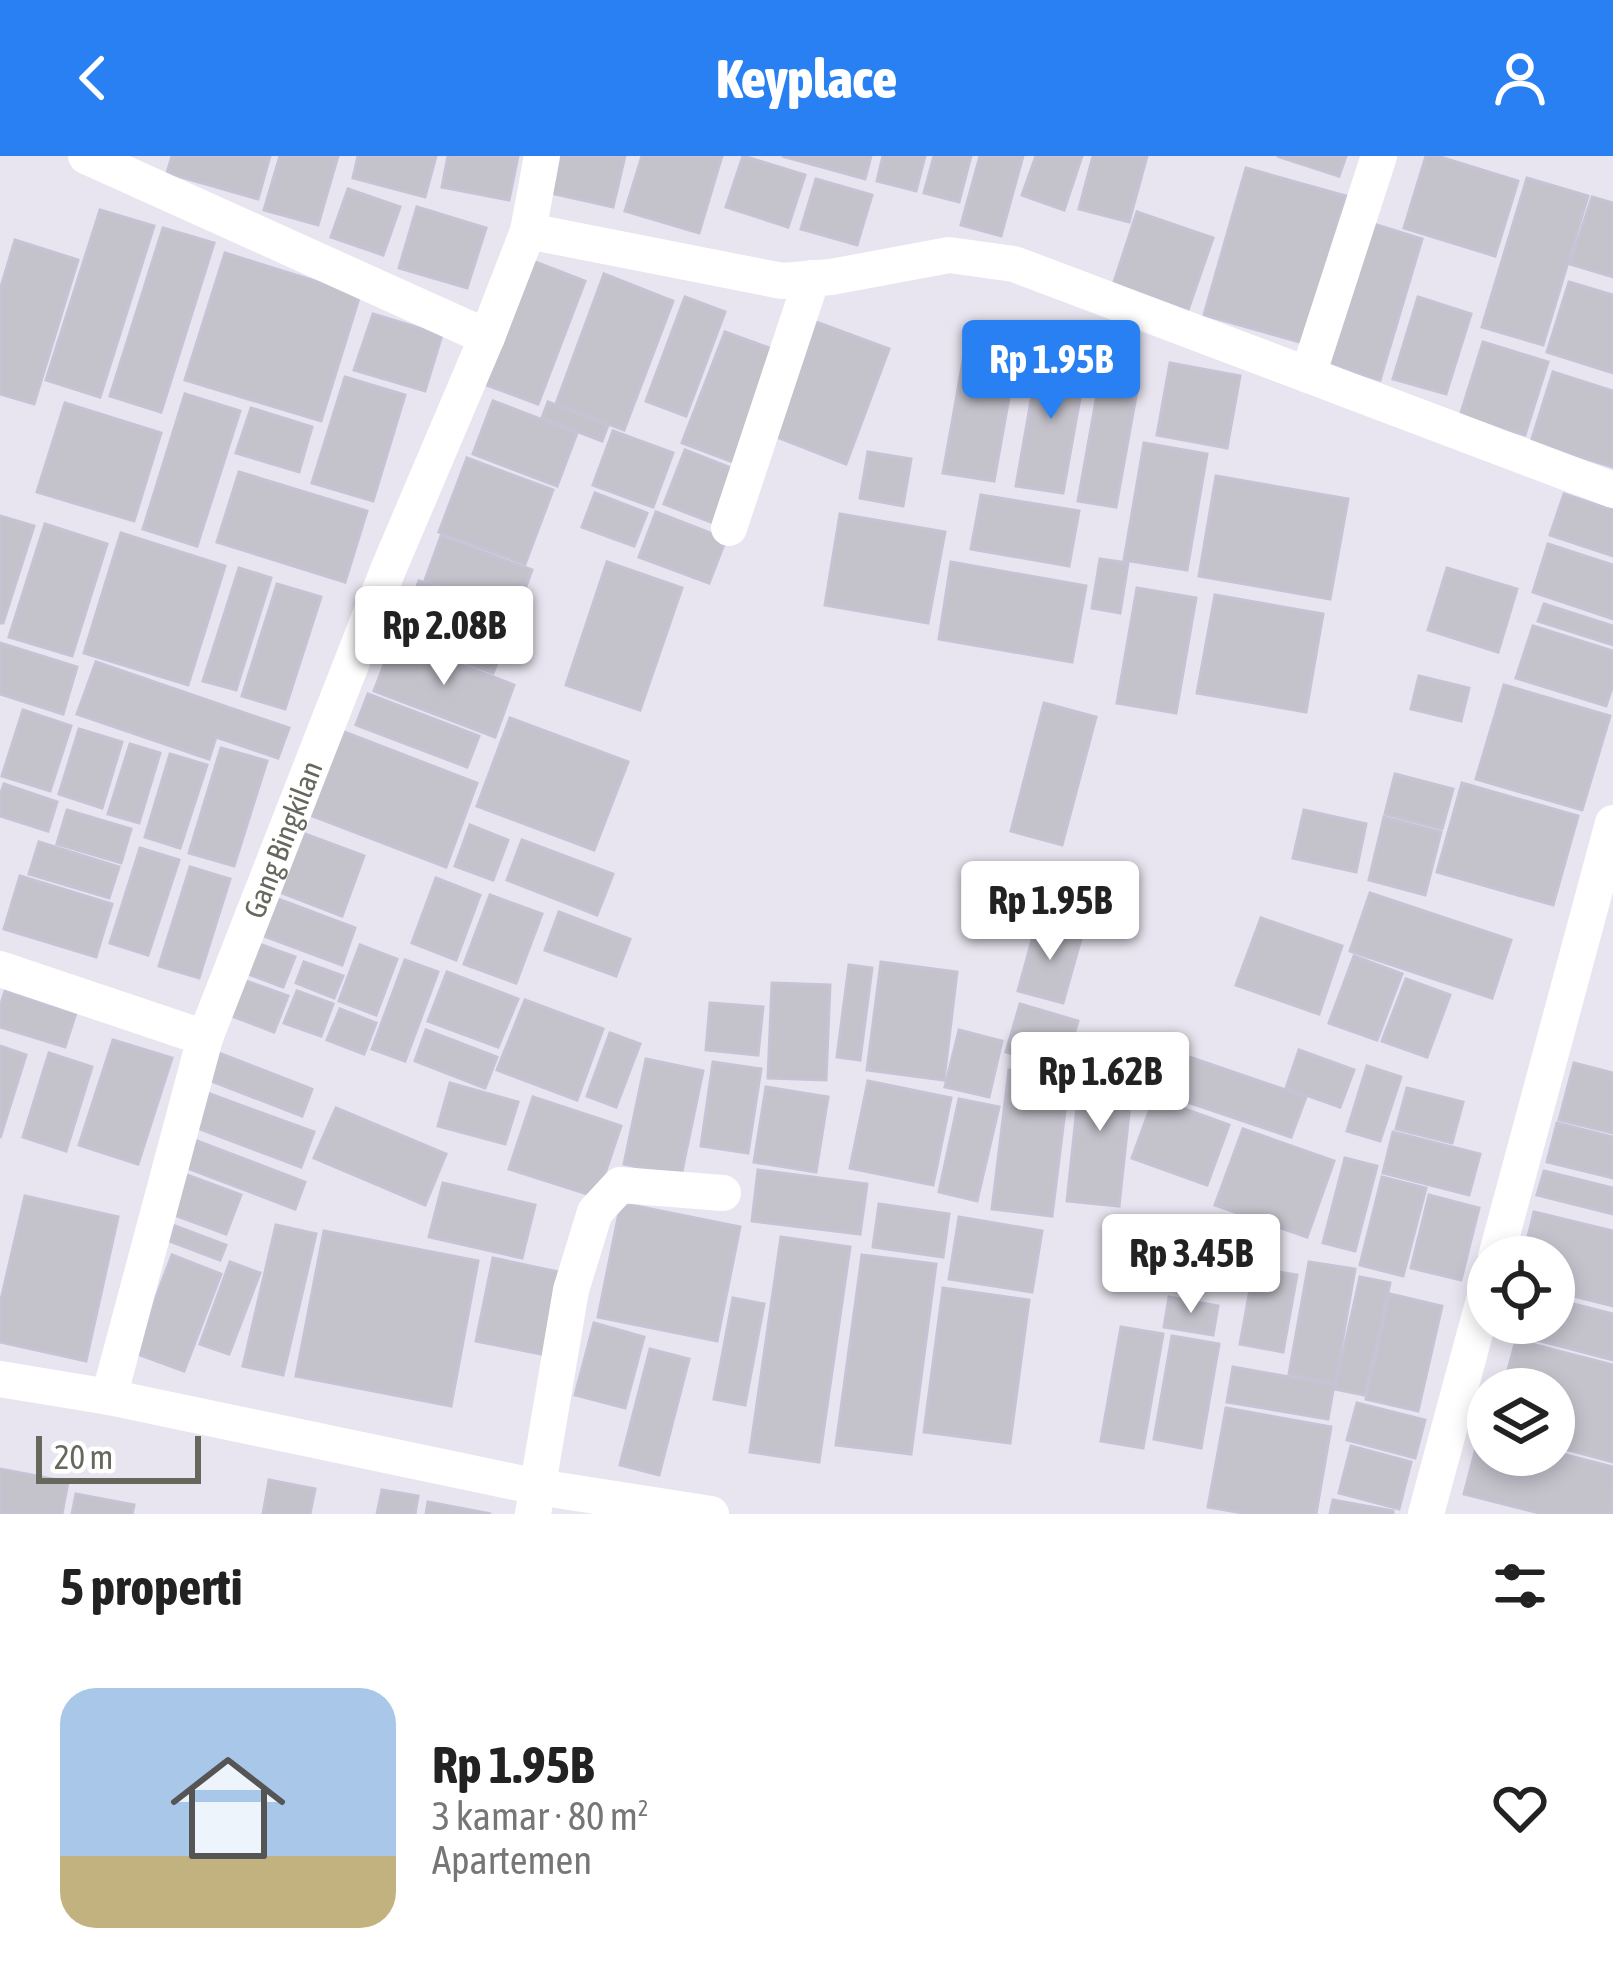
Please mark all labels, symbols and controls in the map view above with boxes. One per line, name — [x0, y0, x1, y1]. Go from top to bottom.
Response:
icon: back — [60, 45, 126, 111]
icon: person — [1487, 45, 1553, 111]
text: Keyplace — [716, 48, 897, 109]
pin: Rp 1.95B — [927, 320, 1175, 422]
text: Rp 1.95B — [989, 337, 1113, 381]
pin: Rp 2.08B — [320, 586, 568, 688]
text: Rp 2.08B — [382, 603, 506, 647]
street label: Gang Bingkilan — [237, 756, 329, 923]
pin: Rp 1.95B — [926, 861, 1174, 963]
text: Rp 1.95B — [988, 878, 1112, 922]
pin: Rp 1.62B — [976, 1032, 1224, 1134]
text: Rp 1.62B — [1038, 1049, 1162, 1093]
pin: Rp 3.45B — [1067, 1214, 1315, 1316]
text: Rp 3.45B — [1129, 1231, 1253, 1275]
map controls — [1467, 1236, 1575, 1476]
button: locate — [1467, 1236, 1575, 1344]
button: layers — [1467, 1368, 1575, 1476]
scale bar — [36, 1430, 201, 1483]
text: 20 m — [54, 1438, 113, 1476]
icon: filters — [1487, 1553, 1553, 1619]
text: 5 properti — [60, 1557, 242, 1616]
text: Rp 1.95B — [432, 1735, 594, 1794]
icon: home — [156, 1736, 300, 1880]
icon: heart — [1487, 1775, 1553, 1841]
text: 3 kamar · 80 m² — [432, 1794, 649, 1838]
text: Apartemen — [432, 1838, 592, 1882]

